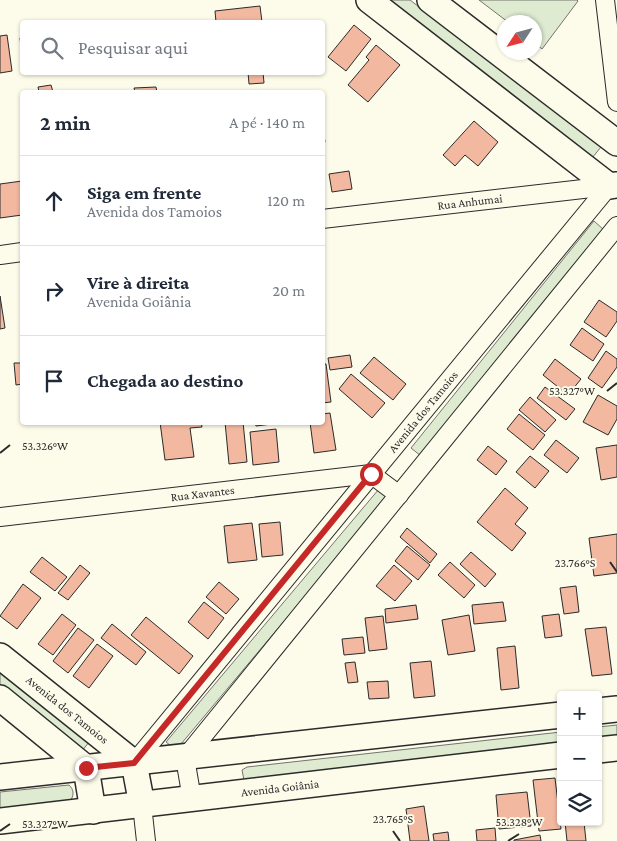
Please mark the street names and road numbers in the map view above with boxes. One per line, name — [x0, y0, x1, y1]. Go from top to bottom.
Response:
street label: Rua Anhumai — [437, 191, 503, 213]
street label: Avenida dos Tamoios — [386, 368, 461, 455]
street label: Rua Xavantes — [170, 483, 236, 504]
street label: Avenida dos Tamoios — [23, 673, 111, 747]
street label: Avenida Goiânia — [240, 776, 320, 800]

